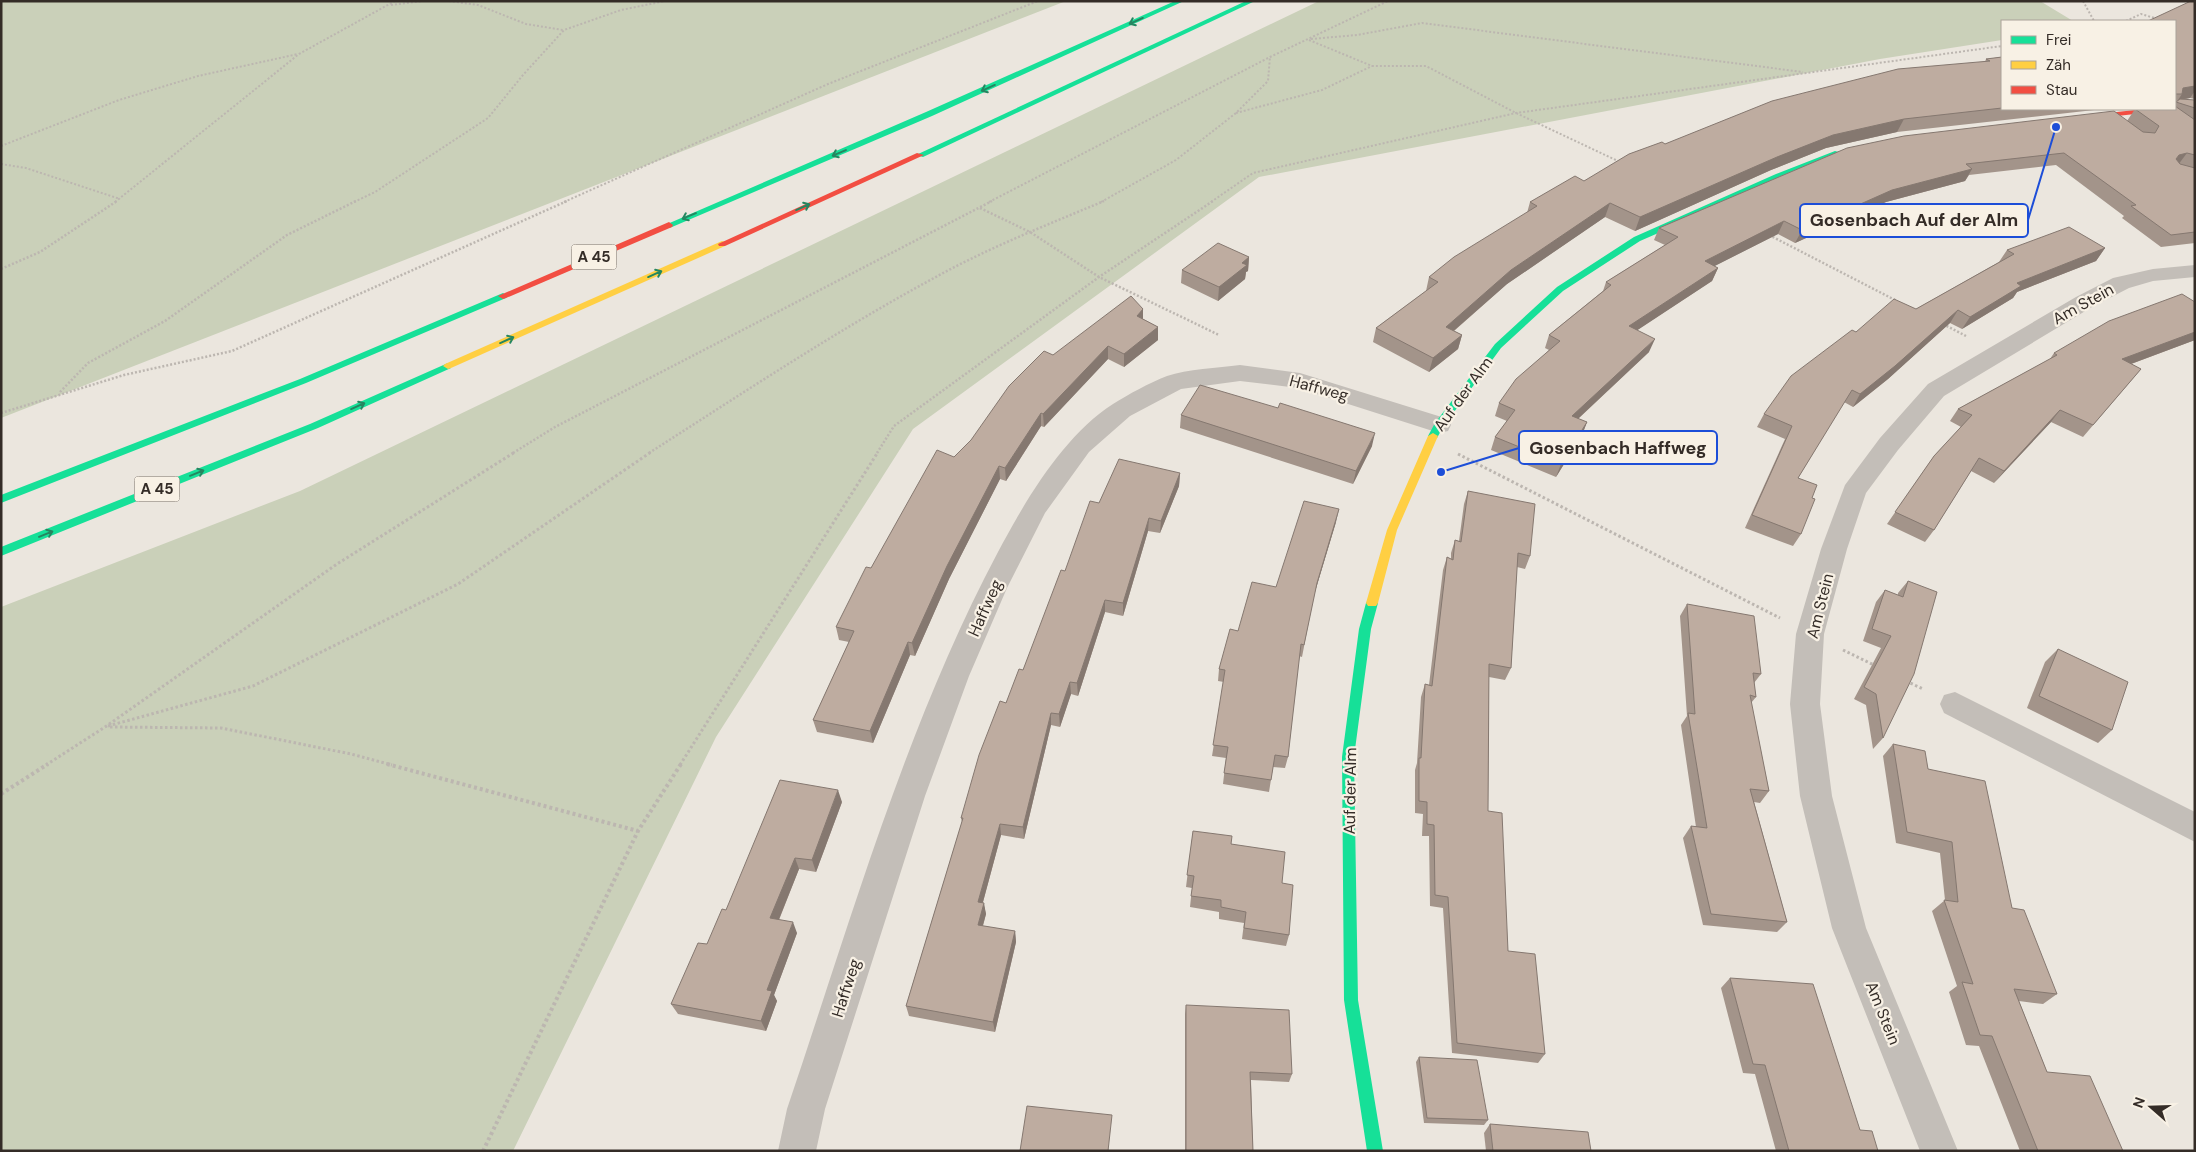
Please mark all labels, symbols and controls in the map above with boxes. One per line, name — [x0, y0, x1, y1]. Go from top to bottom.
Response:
one-way arrow — [1129, 17, 1144, 27]
legend — [2001, 20, 2176, 110]
text: Frei — [2046, 30, 2071, 50]
text: Zäh — [2046, 55, 2071, 75]
text: Stau — [2046, 80, 2077, 100]
one-way arrow — [981, 83, 996, 93]
one-way arrow — [832, 148, 847, 158]
one-way arrow — [795, 202, 810, 212]
callout: Gosenbach Auf der Alm — [1800, 204, 2028, 237]
text: Gosenbach Auf der Alm — [1810, 208, 2018, 232]
one-way arrow — [682, 212, 697, 222]
road number: A 45 — [572, 244, 616, 270]
one-way arrow — [647, 268, 662, 278]
street label: Am Stein — [2049, 279, 2117, 329]
one-way arrow — [499, 334, 514, 344]
street label: Auf der Alm — [1429, 353, 1497, 435]
street label: Haffweg — [1287, 370, 1351, 406]
one-way arrow — [350, 401, 365, 411]
callout: Gosenbach Haffweg — [1519, 431, 1717, 464]
text: Gosenbach Haffweg — [1529, 436, 1707, 460]
one-way arrow — [189, 468, 204, 477]
road number: A 45 — [134, 476, 180, 502]
one-way arrow — [38, 529, 54, 538]
street label: Am Stein — [1802, 571, 1838, 641]
street label: Haffweg — [963, 576, 1007, 640]
street label: Auf der Alm — [1339, 747, 1361, 835]
street label: Haffweg — [827, 956, 865, 1020]
street label: Am Stein — [1861, 978, 1905, 1048]
north arrow — [2126, 1082, 2176, 1132]
text: N — [2129, 1095, 2149, 1110]

